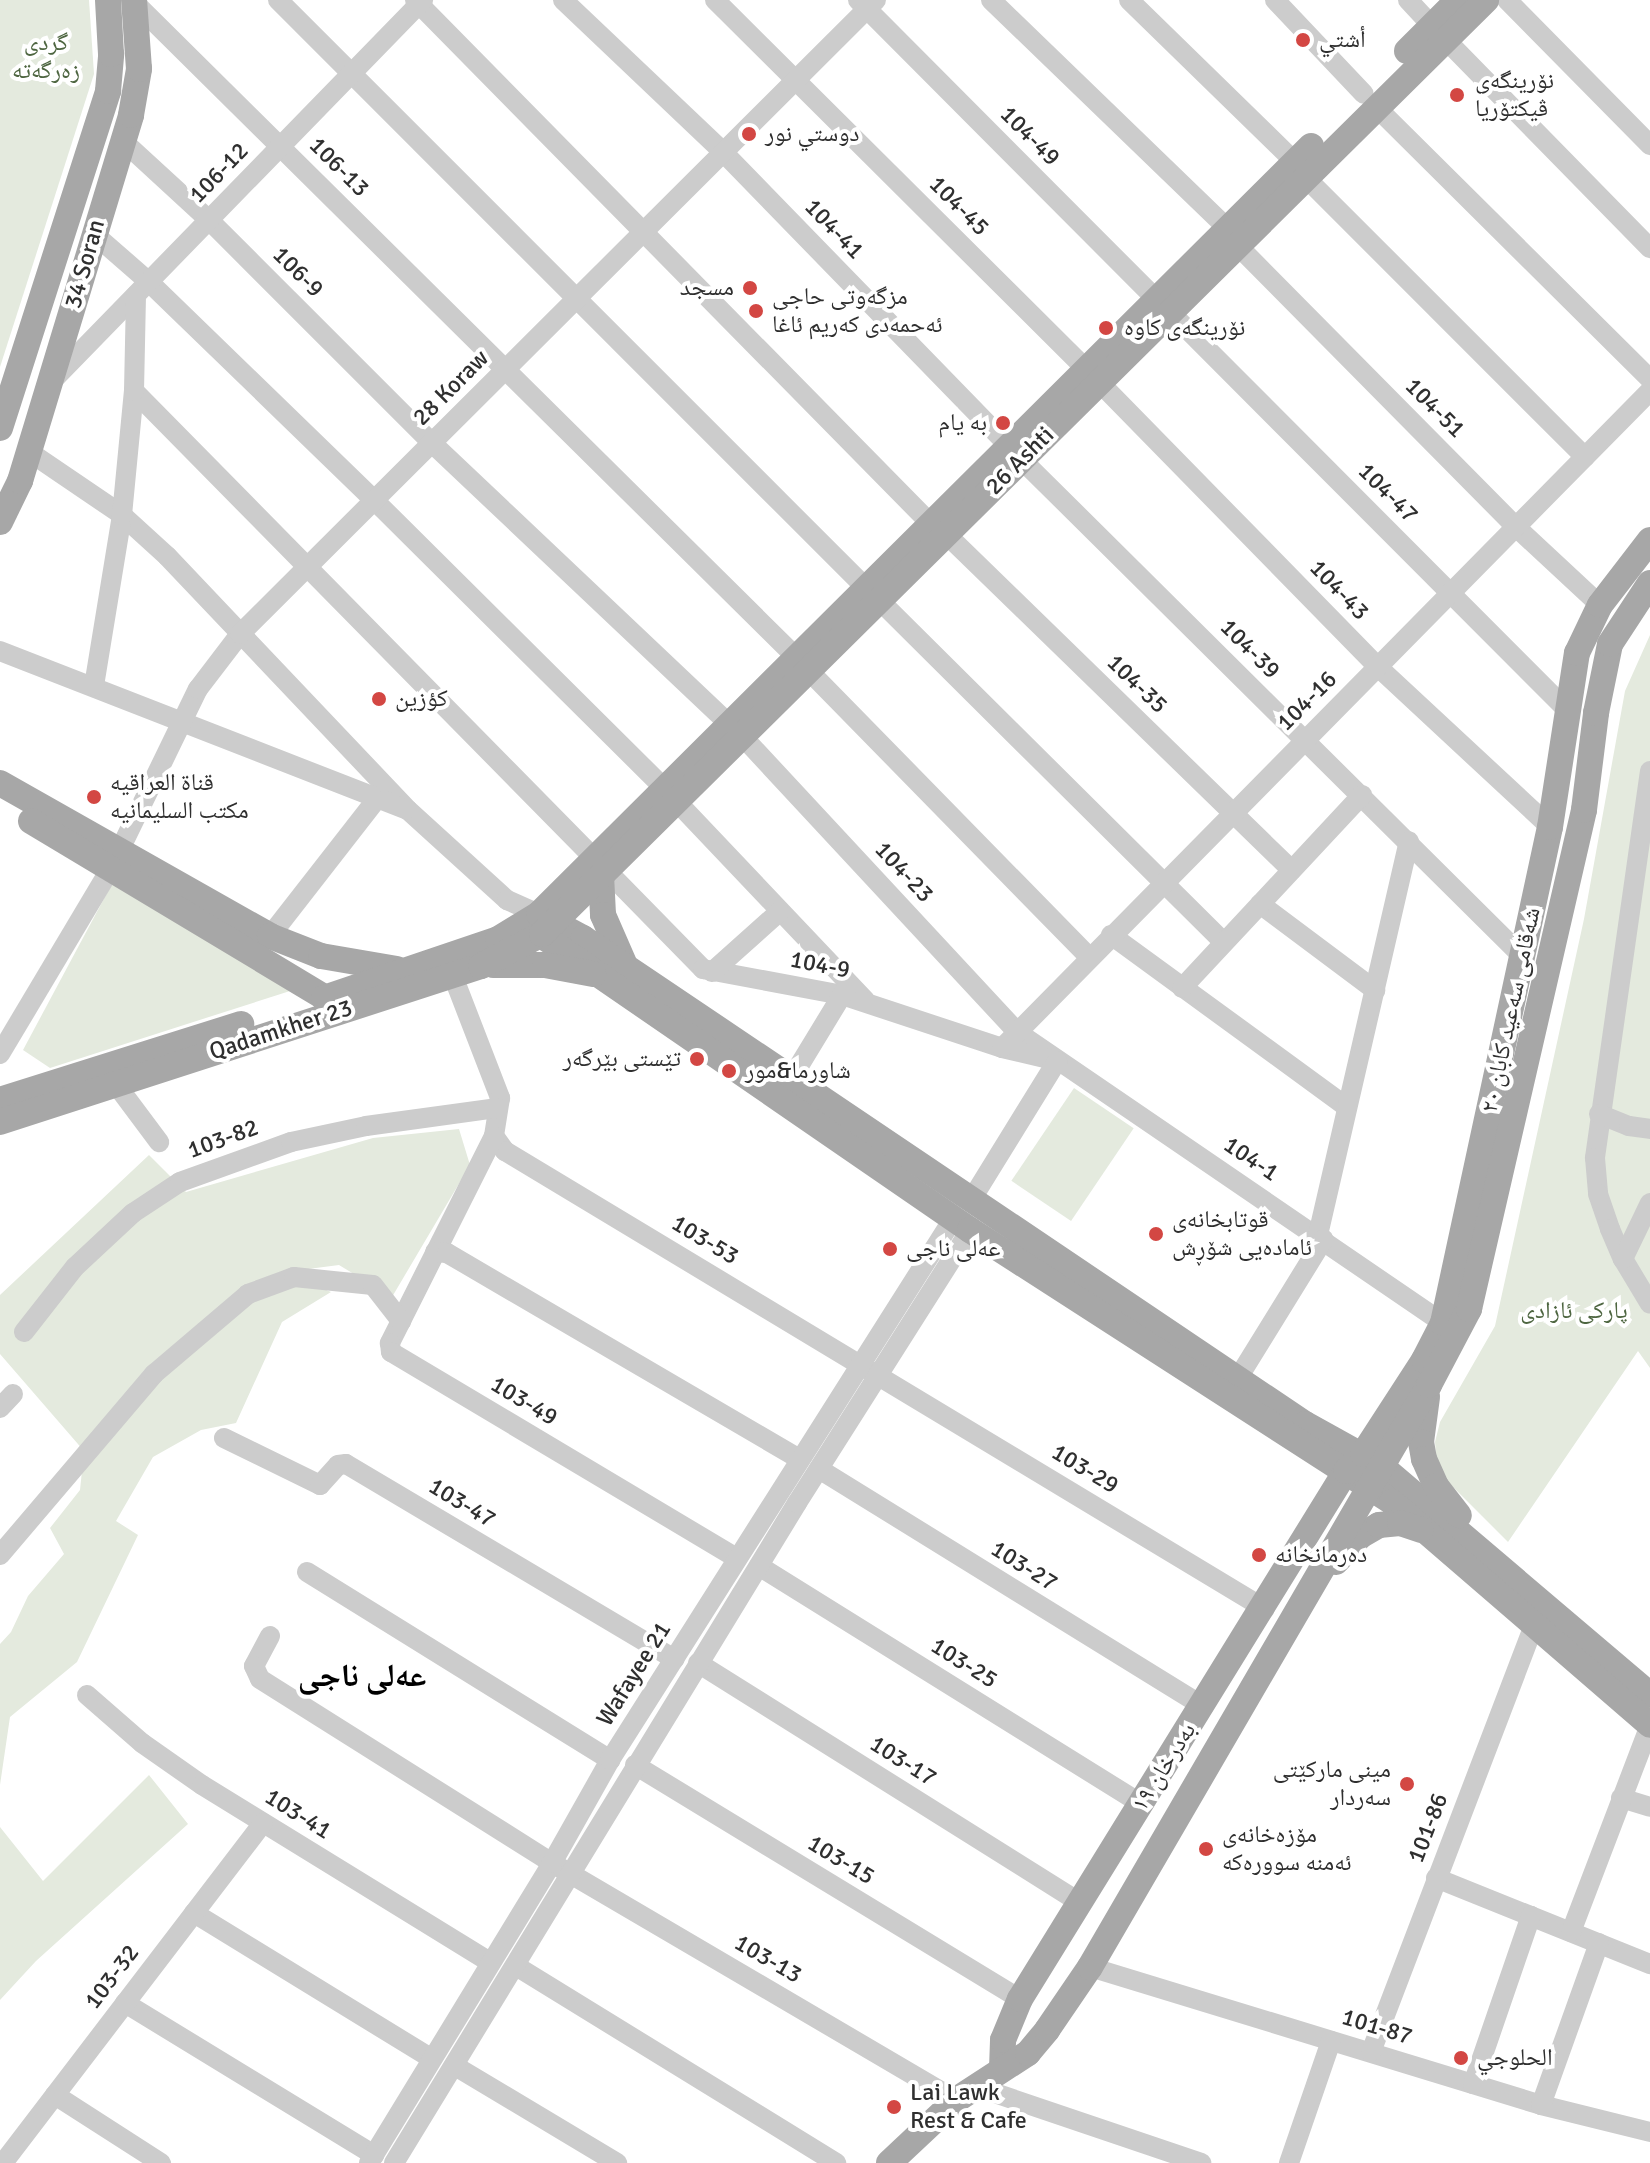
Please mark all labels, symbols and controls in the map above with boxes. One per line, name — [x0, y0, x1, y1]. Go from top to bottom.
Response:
place label: أشتي — [1319, 26, 1366, 54]
park label: گردی زەرگەتە — [12, 29, 80, 85]
marker: أشتي — [1294, 31, 1312, 49]
place label: نۆرینگەی ڤیکتۆریا — [1475, 67, 1554, 123]
marker: نۆرینگەی ڤیکتۆریا — [1446, 84, 1468, 106]
street label: 104-49 — [994, 100, 1066, 172]
place label: دوستي نور — [765, 120, 859, 148]
marker: دوستي نور — [740, 125, 758, 143]
street label: 106-13 — [303, 131, 375, 203]
street label: 106-12 — [183, 137, 255, 209]
street label: 104-45 — [923, 170, 995, 242]
street label: 104-41 — [798, 193, 870, 265]
street label: 34 Soran — [59, 216, 111, 312]
street label: 106-9 — [267, 241, 329, 303]
place label: مسجد — [680, 274, 734, 302]
marker: مسجد — [741, 279, 759, 297]
place label: مزگەوتی حاجی ئەحمەدی کەریم ئاغا — [772, 283, 943, 339]
marker: مزگەوتی حاجی ئەحمەدی کەریم ئاغا — [747, 302, 765, 320]
place label: نۆرینگەی کاوە — [1124, 314, 1245, 342]
marker: نۆرینگەی کاوە — [1095, 317, 1117, 339]
street label: 28 Koraw — [407, 344, 495, 432]
street label: 104-51 — [1399, 372, 1471, 444]
place label: به يام — [938, 409, 987, 437]
marker: به يام — [994, 414, 1012, 432]
street label: 26 Ashti — [980, 421, 1060, 501]
street label: 104-47 — [1352, 457, 1424, 529]
street label: 104-43 — [1303, 554, 1375, 626]
street label: 104-39 — [1214, 613, 1286, 685]
street label: 104-35 — [1101, 648, 1173, 720]
street label: 104-16 — [1271, 665, 1343, 737]
place label: كؤزين — [395, 685, 448, 713]
marker: كؤزين — [370, 690, 388, 708]
place label: قناة العراقيه مكتب السليمانيه — [110, 769, 249, 825]
marker: قناة العراقيه مكتب السليمانيه — [85, 788, 103, 806]
street label: 104-23 — [869, 835, 939, 909]
street label: شەقامی سەعید کابان ٢٠ — [1475, 905, 1547, 1115]
street label: 104-9 — [788, 945, 852, 985]
street label: Qadamkher 23 — [206, 993, 356, 1067]
place label: تێستی بێرگەر — [563, 1045, 681, 1073]
marker: تێستی بێرگەر — [688, 1050, 706, 1068]
place label: شاورما&مور — [745, 1057, 851, 1085]
marker: شاورما&مور — [720, 1062, 738, 1080]
street label: 103-82 — [184, 1113, 262, 1165]
street label: 104-1 — [1218, 1130, 1284, 1188]
place label: قوتابخانەی ئامادەیی شۆڕش — [1172, 1206, 1312, 1262]
street label: 103-53 — [666, 1209, 744, 1271]
marker: قوتابخانەی ئامادەیی شۆڕش — [1147, 1225, 1165, 1243]
place label: عەلی ناجی — [906, 1235, 1000, 1263]
marker: عەلی ناجی — [881, 1240, 899, 1258]
park label: پارکی ئازادی — [1520, 1297, 1628, 1325]
street label: 103-49 — [485, 1370, 563, 1432]
street label: 103-29 — [1046, 1438, 1124, 1500]
street label: 103-47 — [423, 1472, 501, 1534]
street label: 103-27 — [985, 1534, 1063, 1598]
place label: دەرمانخانە — [1275, 1541, 1367, 1569]
marker: دەرمانخانە — [1250, 1546, 1268, 1564]
street label: Wafayee 21 — [591, 1616, 677, 1732]
street label: 103-25 — [925, 1631, 1003, 1695]
district label: عەلی ناجی — [298, 1657, 426, 1695]
street label: بەدرخان ١٩ — [1126, 1717, 1202, 1817]
street label: 103-17 — [864, 1729, 942, 1793]
place label: مینی مارکێتی سەردار — [1273, 1756, 1391, 1812]
marker: مینی مارکێتی سەردار — [1398, 1775, 1416, 1793]
street label: 103-41 — [259, 1782, 337, 1846]
street label: 101-86 — [1402, 1789, 1454, 1867]
place label: مۆزەخانەی ئەمنە سوورەکە — [1222, 1821, 1352, 1877]
street label: 103-15 — [802, 1829, 880, 1891]
marker: مۆزەخانەی ئەمنە سوورەکە — [1197, 1840, 1215, 1858]
street label: 103-13 — [729, 1928, 807, 1990]
street label: 103-32 — [78, 1939, 146, 2015]
street label: 101-87 — [1338, 2003, 1416, 2051]
place label: الحلوجي — [1477, 2044, 1553, 2072]
marker: الحلوجي — [1452, 2049, 1470, 2067]
place label: Lai Lawk Rest & Cafe — [910, 2079, 1027, 2135]
marker: Lai Lawk Rest & Cafe — [885, 2098, 903, 2116]

